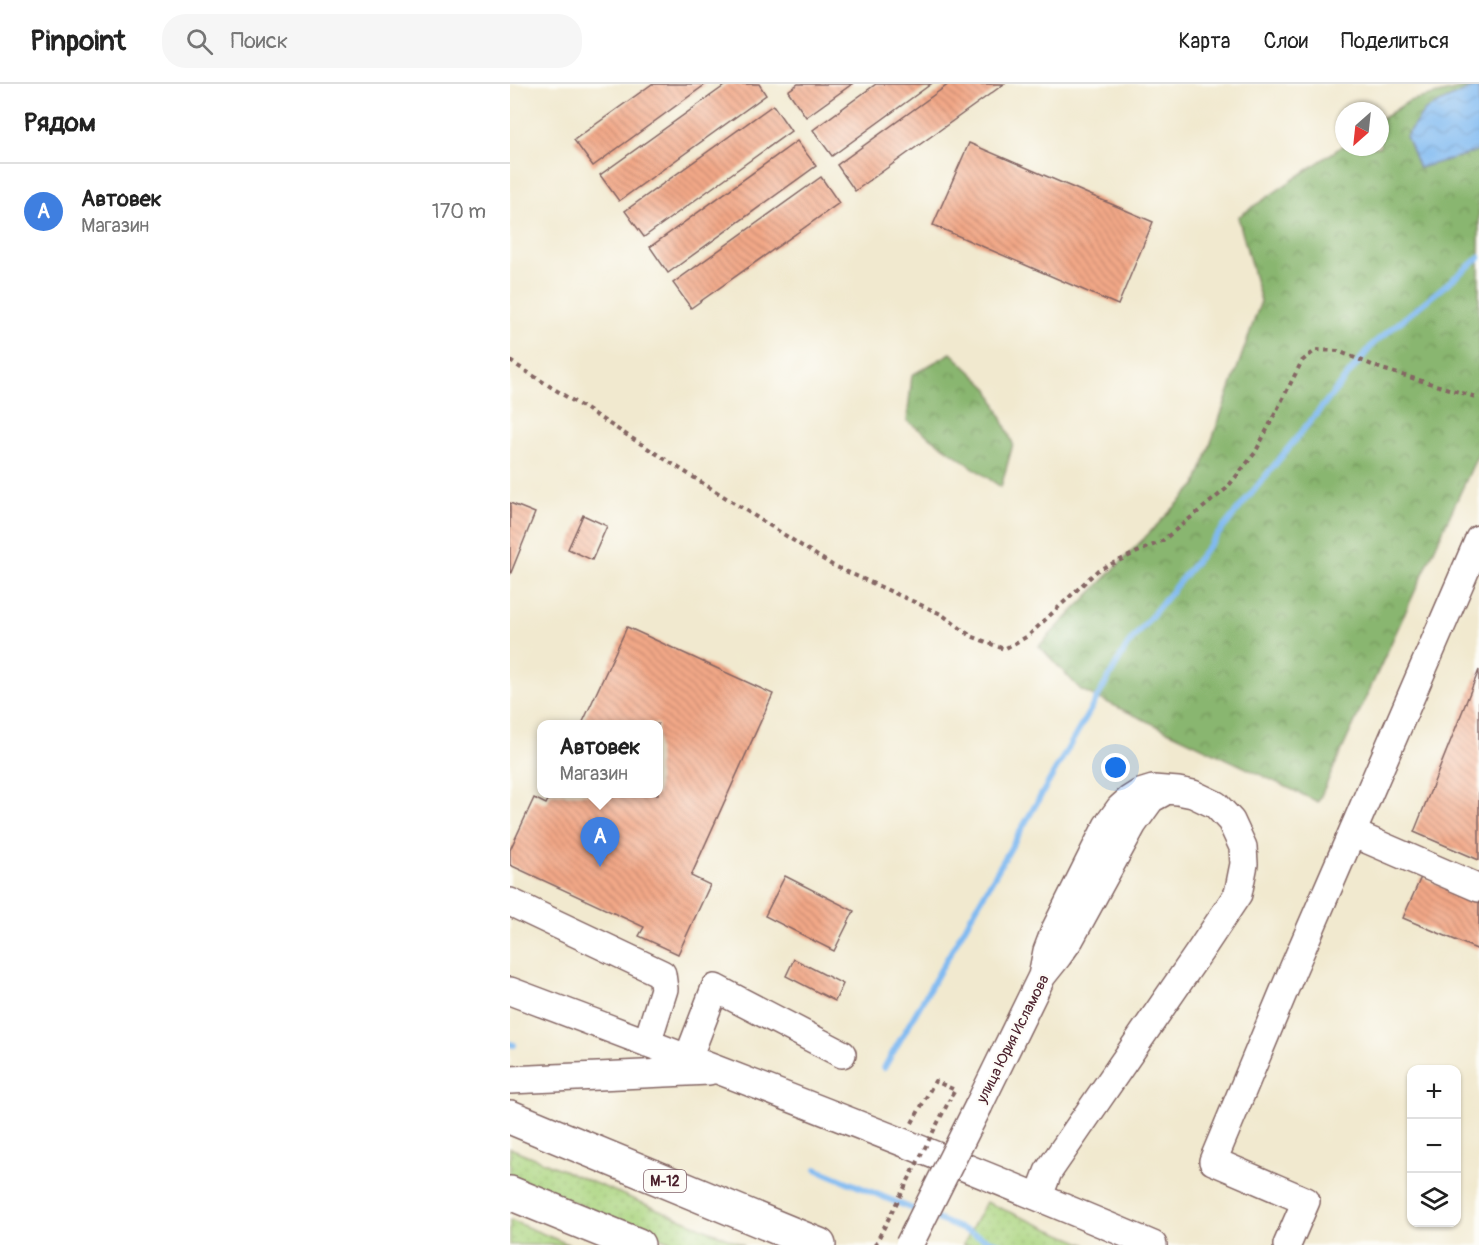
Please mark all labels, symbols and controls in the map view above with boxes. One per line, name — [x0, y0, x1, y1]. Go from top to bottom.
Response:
search box — [162, 14, 582, 68]
text: Pinpoint — [30, 24, 126, 59]
icon: search — [183, 25, 216, 58]
text: Поиск — [231, 27, 288, 55]
text: Карта — [1178, 28, 1230, 55]
text: Слои — [1263, 28, 1308, 55]
text: Поделиться — [1341, 28, 1449, 55]
north arrow — [1335, 102, 1389, 156]
text: Рядом — [24, 107, 96, 139]
text: Автовек — [81, 185, 162, 213]
text: A — [37, 199, 50, 224]
text: 170 m — [432, 199, 486, 224]
text: Магазин — [81, 213, 149, 238]
popup — [537, 720, 663, 798]
text: Автовек — [560, 733, 640, 761]
your location — [1101, 753, 1130, 782]
text: Магазин — [560, 761, 628, 786]
pin: A — [580, 818, 620, 867]
street label: улица Юрия Исламова — [972, 972, 1054, 1107]
map controls — [1407, 1065, 1461, 1227]
button: + — [1407, 1065, 1461, 1119]
button: − — [1407, 1119, 1461, 1173]
road number: М-12 — [644, 1170, 686, 1192]
button: layers — [1407, 1173, 1461, 1227]

